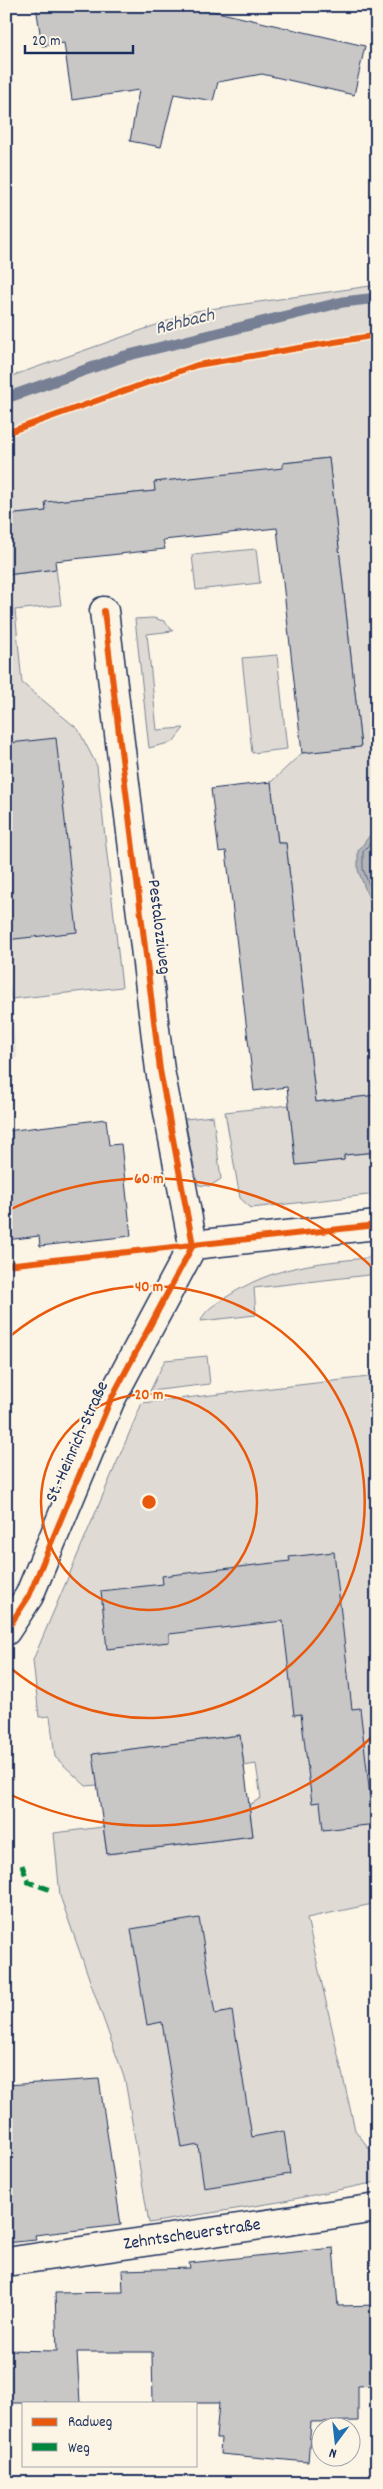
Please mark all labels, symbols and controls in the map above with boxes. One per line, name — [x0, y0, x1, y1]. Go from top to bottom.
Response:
scale bar — [25, 22, 132, 54]
text: 20 m — [32, 31, 60, 53]
water label: Rehbach — [153, 302, 219, 343]
street label: Pestalozziweg — [140, 878, 176, 976]
text: 60 m — [134, 1169, 164, 1191]
text: 40 m — [135, 1277, 163, 1299]
street label: St.-Heinrich-Straße — [40, 1377, 116, 1507]
text: 20 m — [135, 1385, 163, 1407]
centre of rings — [140, 1493, 158, 1511]
street label: Zehntscheuerstraße — [122, 2213, 262, 2257]
legend — [22, 2402, 198, 2466]
text: Radweg — [68, 2412, 112, 2434]
north arrow — [310, 2416, 360, 2466]
text: Weg — [68, 2438, 90, 2460]
text: N — [327, 2442, 339, 2463]

